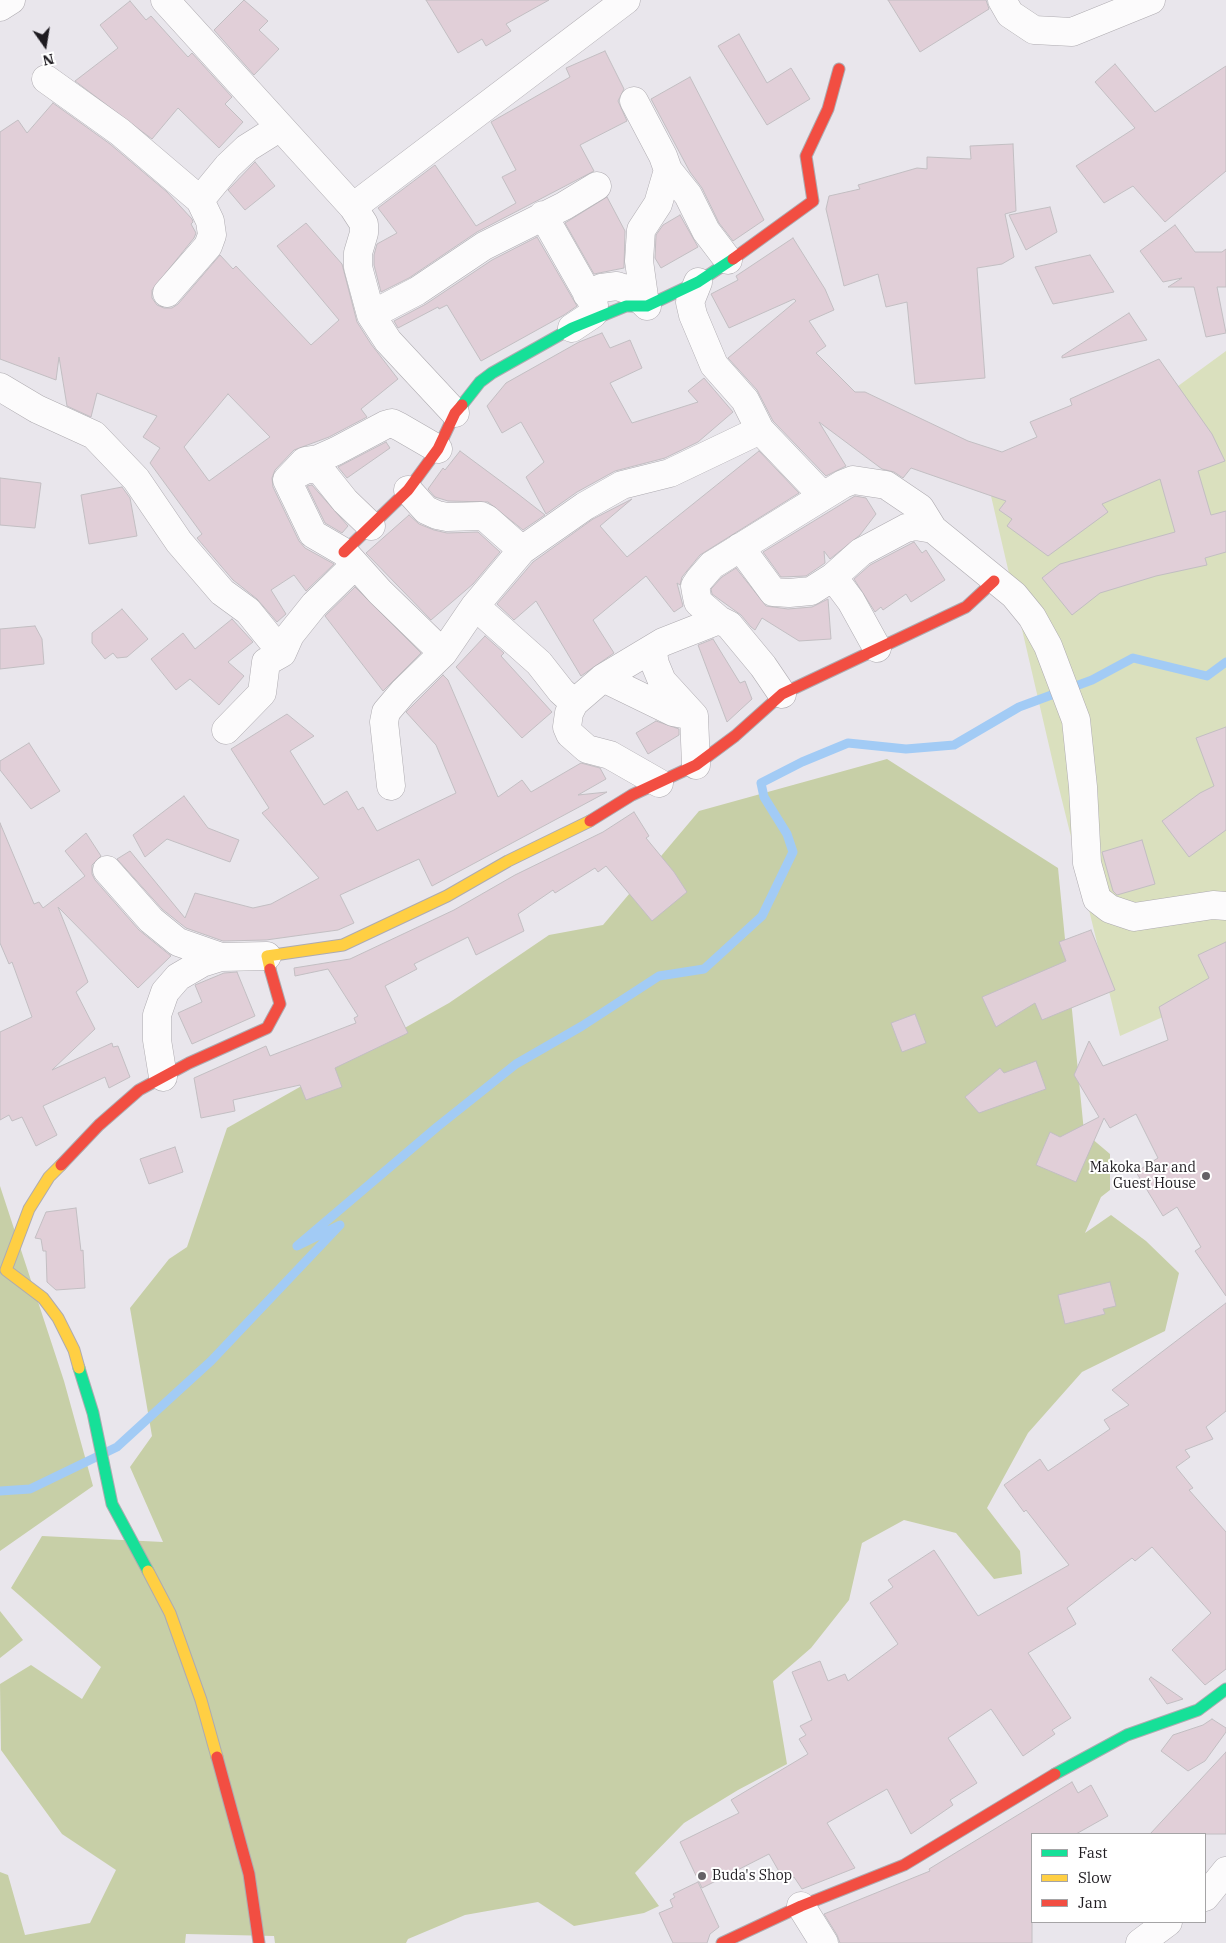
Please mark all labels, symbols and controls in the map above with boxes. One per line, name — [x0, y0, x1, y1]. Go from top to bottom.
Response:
north arrow — [20, 20, 70, 70]
text: N — [41, 50, 56, 70]
place label: Makoka Bar and Guest House — [1090, 1160, 1196, 1192]
marker: Makoka Bar and Guest House — [1200, 1170, 1212, 1182]
legend — [1031, 1833, 1206, 1923]
text: Fast — [1078, 1843, 1108, 1862]
place label: Buda's Shop — [712, 1868, 792, 1884]
text: Slow — [1078, 1868, 1111, 1887]
marker: Buda's Shop — [696, 1870, 708, 1882]
text: Jam — [1078, 1893, 1107, 1912]

